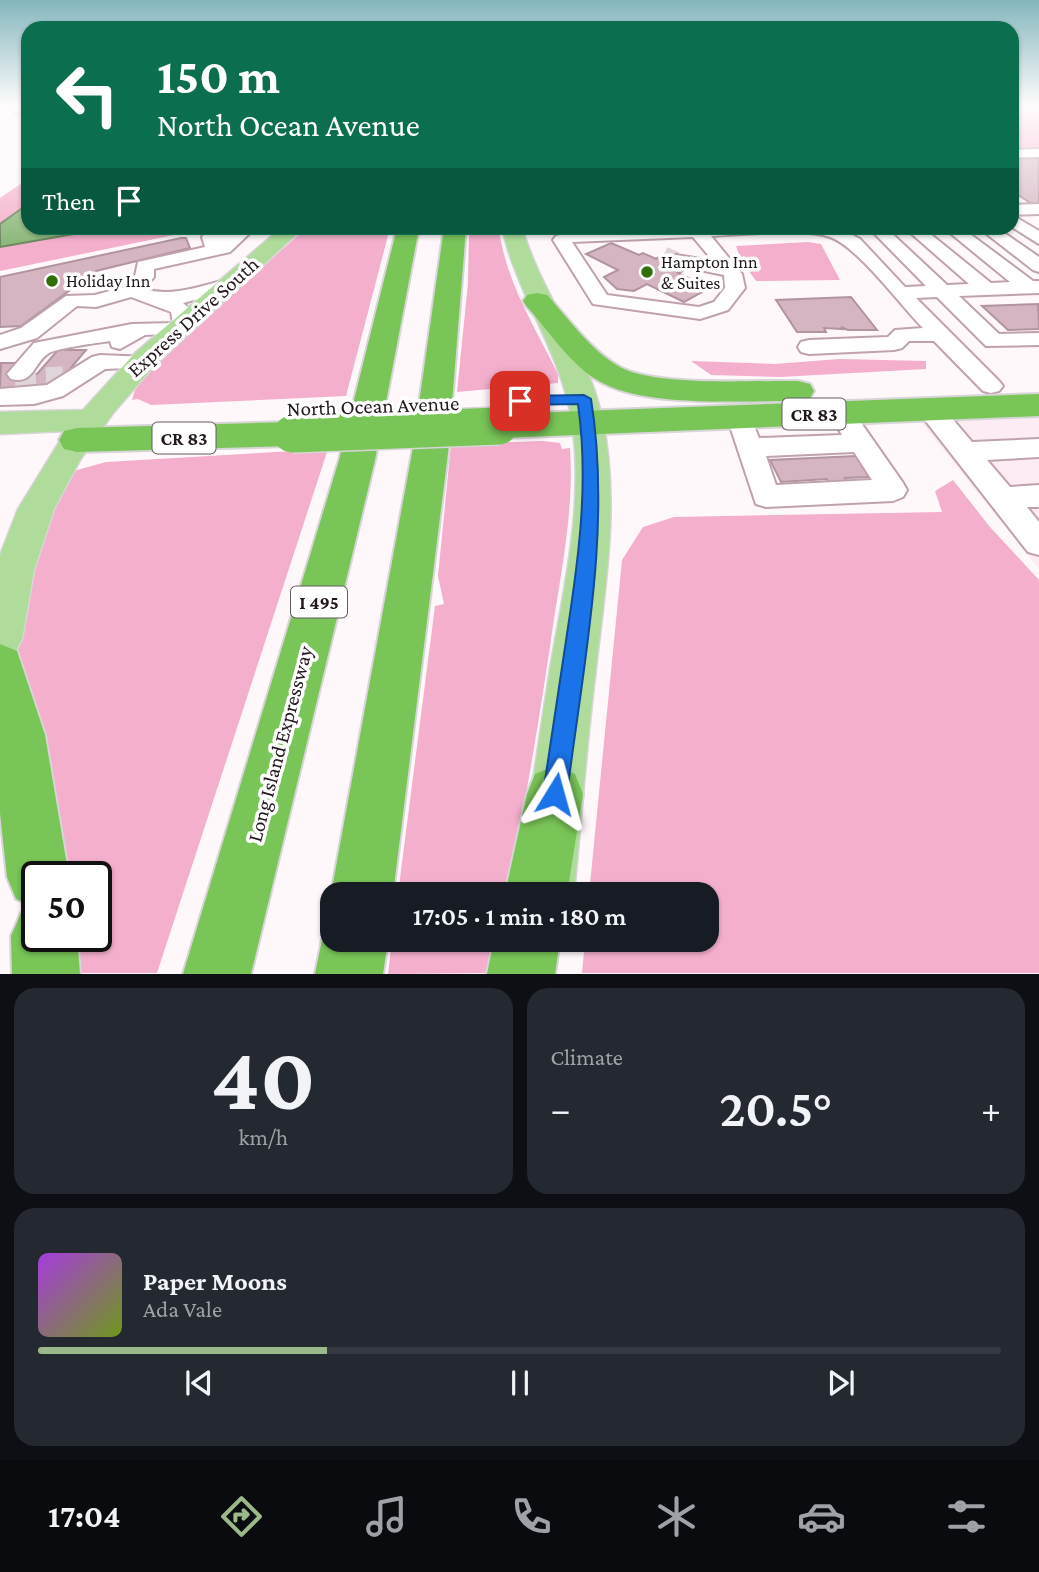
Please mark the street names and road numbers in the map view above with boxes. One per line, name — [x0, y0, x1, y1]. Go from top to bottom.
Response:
street label: Express Drive South — [123, 252, 263, 382]
street label: North Ocean Avenue — [286, 391, 460, 421]
road number: CR 83 — [782, 398, 846, 430]
road number: CR 83 — [152, 422, 216, 453]
road number: I 495 — [291, 586, 347, 618]
street label: Long Island Expressway — [242, 643, 318, 844]

